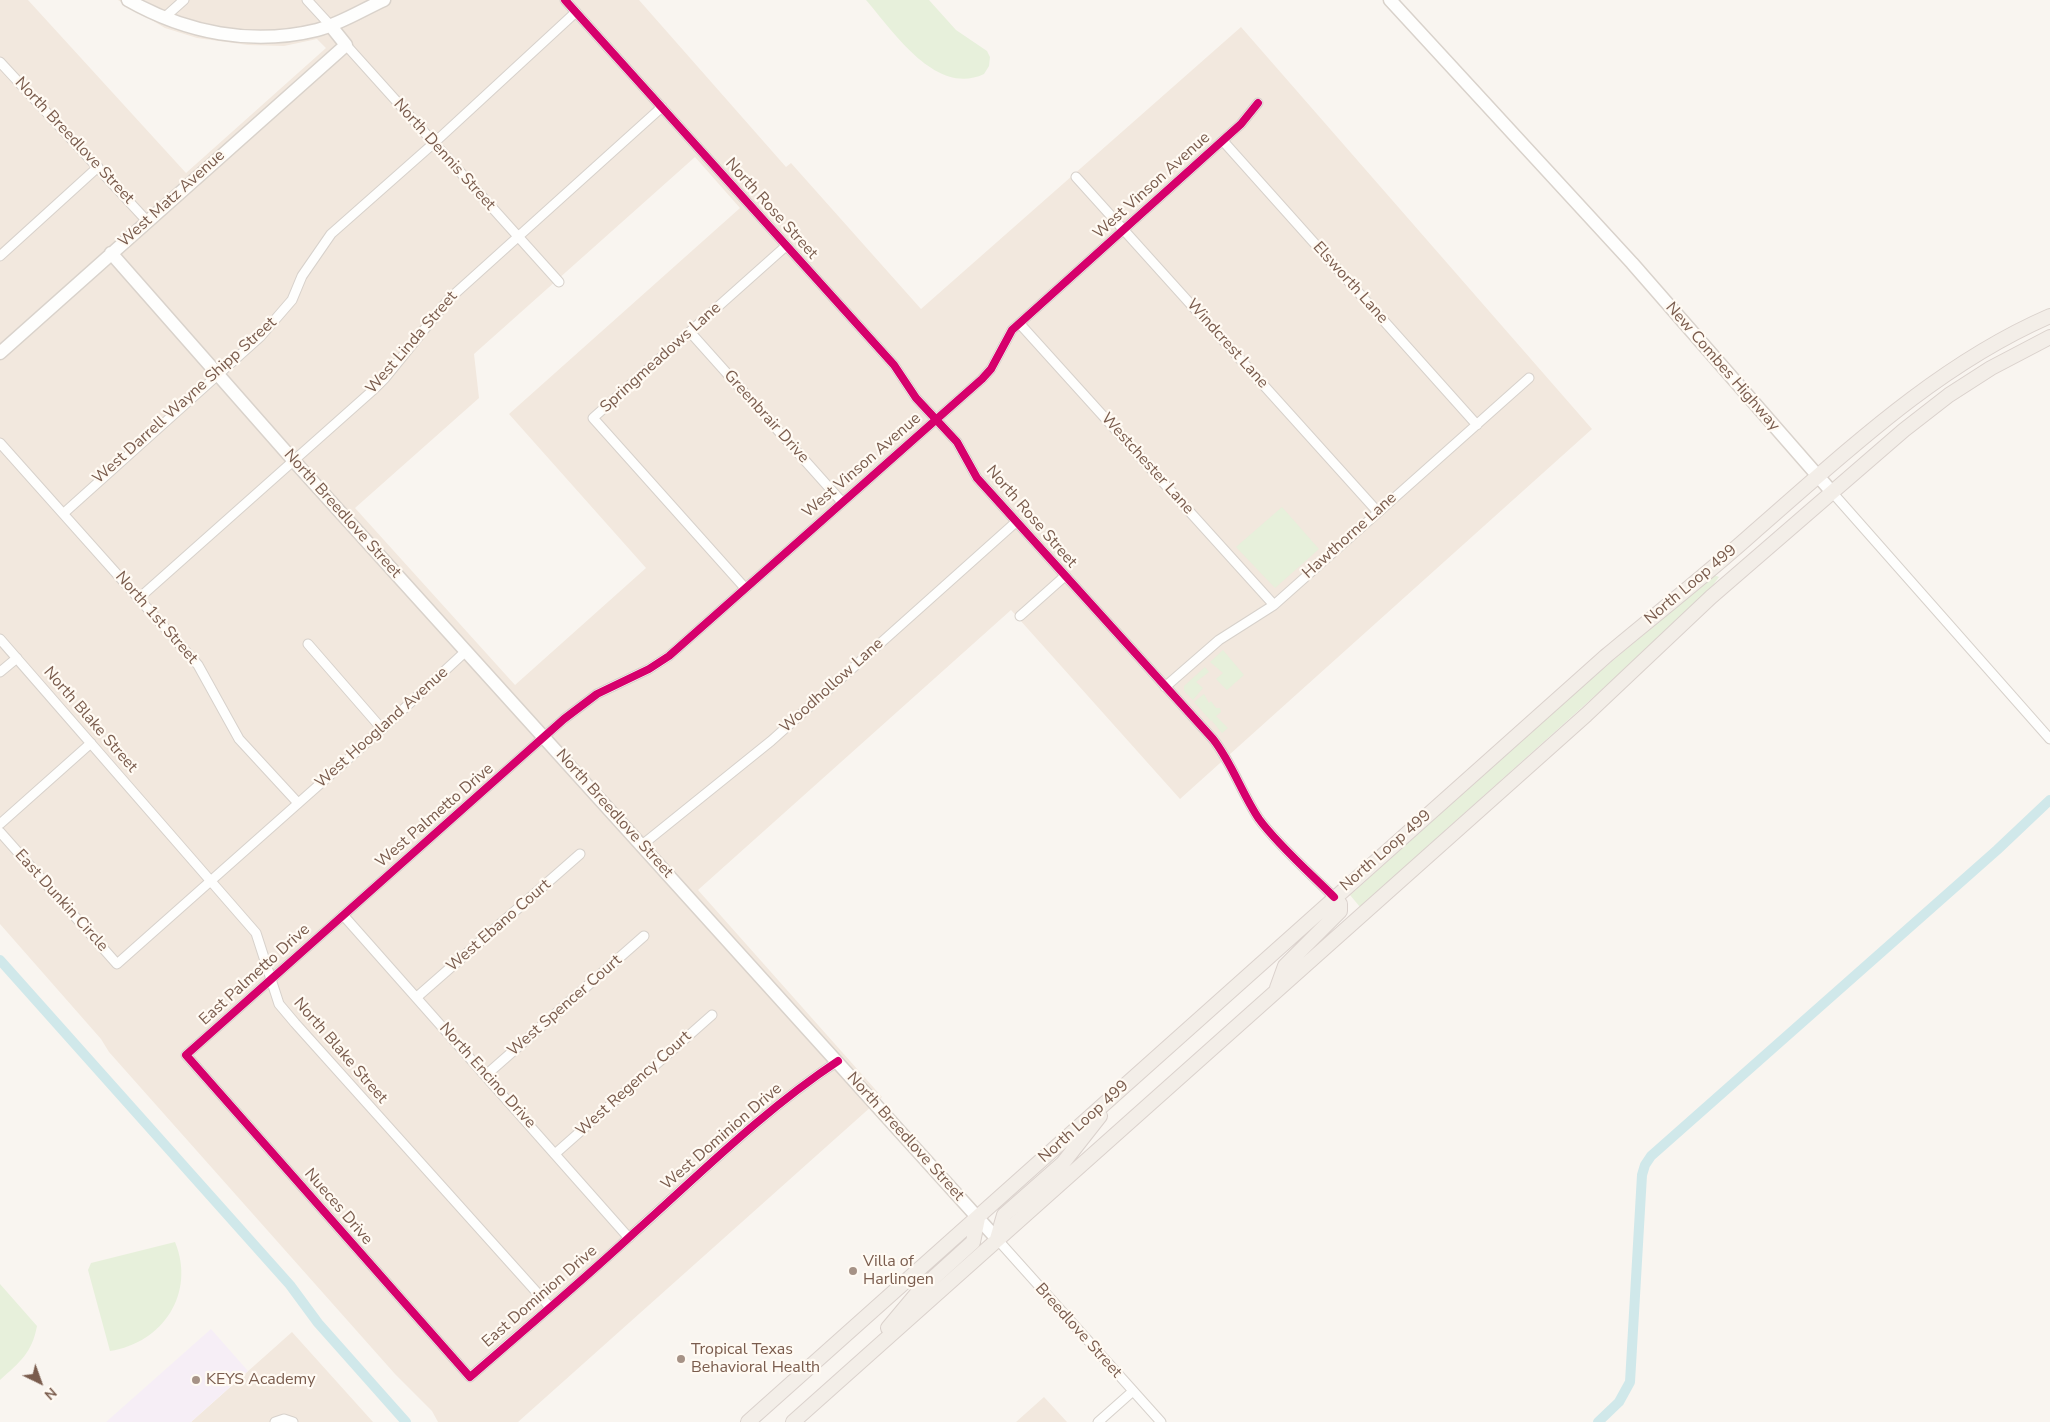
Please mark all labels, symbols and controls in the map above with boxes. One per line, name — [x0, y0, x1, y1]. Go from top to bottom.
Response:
street label: North Breedlove Street — [10, 74, 138, 208]
street label: North Dennis Street — [389, 95, 499, 215]
street label: West Vinson Avenue — [1090, 128, 1214, 244]
street label: West Matz Avenue — [115, 146, 229, 252]
street label: North Rose Street — [721, 155, 821, 263]
street label: Elsworth Lane — [1308, 238, 1392, 328]
street label: West Linda Street — [362, 288, 462, 398]
street label: Windcrest Lane — [1182, 295, 1272, 393]
street label: Springmeadows Lane — [597, 299, 725, 417]
street label: New Combes Highway — [1661, 299, 1783, 435]
street label: West Darrell Wayne Shipp Street — [89, 313, 281, 489]
street label: Greenbrair Drive — [719, 367, 813, 467]
street label: West Vinson Avenue — [799, 409, 925, 523]
street label: Westchester Lane — [1097, 409, 1197, 519]
street label: North Breedlove Street — [279, 446, 405, 582]
street label: North Rose Street — [981, 462, 1081, 572]
street label: Hawthorne Lane — [1299, 489, 1401, 583]
street label: North Loop 499 — [1641, 541, 1741, 629]
street label: North 1st Street — [111, 568, 201, 668]
street label: Woodhollow Lane — [776, 635, 888, 737]
street label: North Blake Street — [39, 663, 141, 777]
street label: West Hoogland Avenue — [312, 663, 452, 793]
street label: North Breedlove Street — [551, 746, 677, 882]
street label: West Palmetto Drive — [372, 760, 498, 872]
street label: North Loop 499 — [1337, 806, 1435, 896]
street label: East Dunkin Circle — [10, 846, 112, 956]
street label: West Ebano Court — [443, 876, 555, 976]
street label: East Palmetto Drive — [196, 920, 314, 1030]
street label: West Spencer Court — [504, 951, 626, 1061]
street label: North Blake Street — [289, 994, 391, 1108]
street label: North Encino Drive — [435, 1019, 539, 1133]
street label: West Regency Court — [573, 1027, 695, 1141]
street label: North Breedlove Street — [842, 1069, 968, 1205]
street label: North Loop 499 — [1035, 1077, 1133, 1167]
street label: West Dominion Drive — [658, 1079, 786, 1195]
street label: Nueces Drive — [300, 1165, 376, 1249]
street label: East Dominion Drive — [479, 1242, 601, 1352]
place label: Villa of Harlingen — [863, 1252, 934, 1290]
marker: Villa of Harlingen — [847, 1265, 859, 1277]
street label: Breedlove Street — [1031, 1280, 1125, 1382]
place label: Tropical Texas Behavioral Health — [691, 1340, 820, 1378]
marker: Tropical Texas Behavioral Health — [675, 1353, 687, 1365]
north arrow — [15, 1357, 65, 1407]
place label: KEYS Academy — [206, 1370, 315, 1390]
marker: KEYS Academy — [190, 1374, 202, 1386]
text: N — [40, 1383, 61, 1404]

